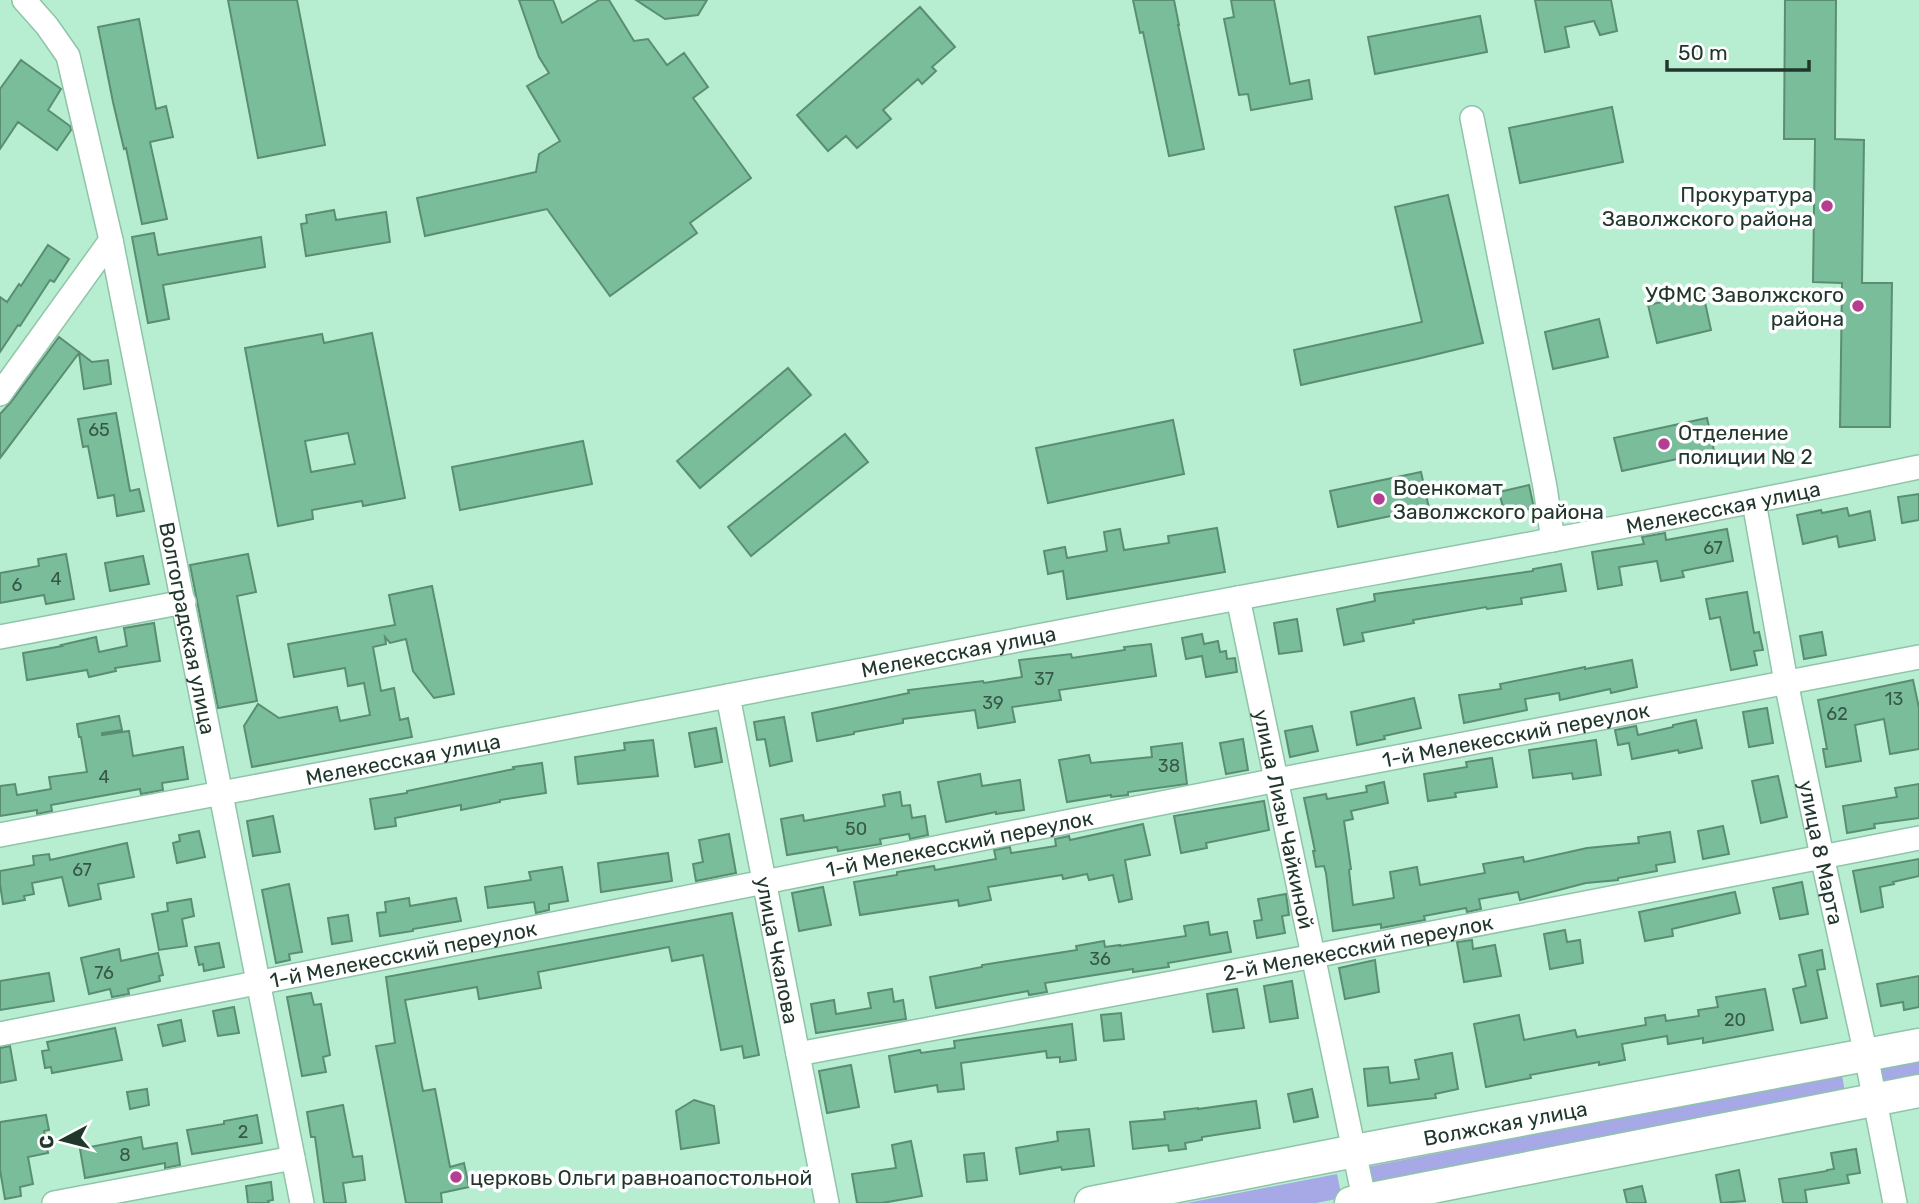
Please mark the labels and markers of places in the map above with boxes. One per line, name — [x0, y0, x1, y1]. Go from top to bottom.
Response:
place label: Прокуратура Заволжского района — [1602, 182, 1813, 231]
marker: Прокуратура Заволжского района — [1819, 198, 1835, 214]
place label: УФМС Заволжского района — [1645, 282, 1844, 331]
marker: УФМС Заволжского района — [1850, 298, 1866, 314]
place label: Отделение полиции № 2 — [1678, 420, 1813, 469]
marker: Отделение полиции № 2 — [1656, 436, 1672, 452]
place label: Военкомат Заволжского района — [1393, 475, 1604, 524]
marker: Военкомат Заволжского района — [1371, 491, 1387, 507]
place label: церковь Ольги равноапостольной — [470, 1165, 812, 1190]
marker: церковь Ольги равноапостольной — [448, 1169, 464, 1185]

